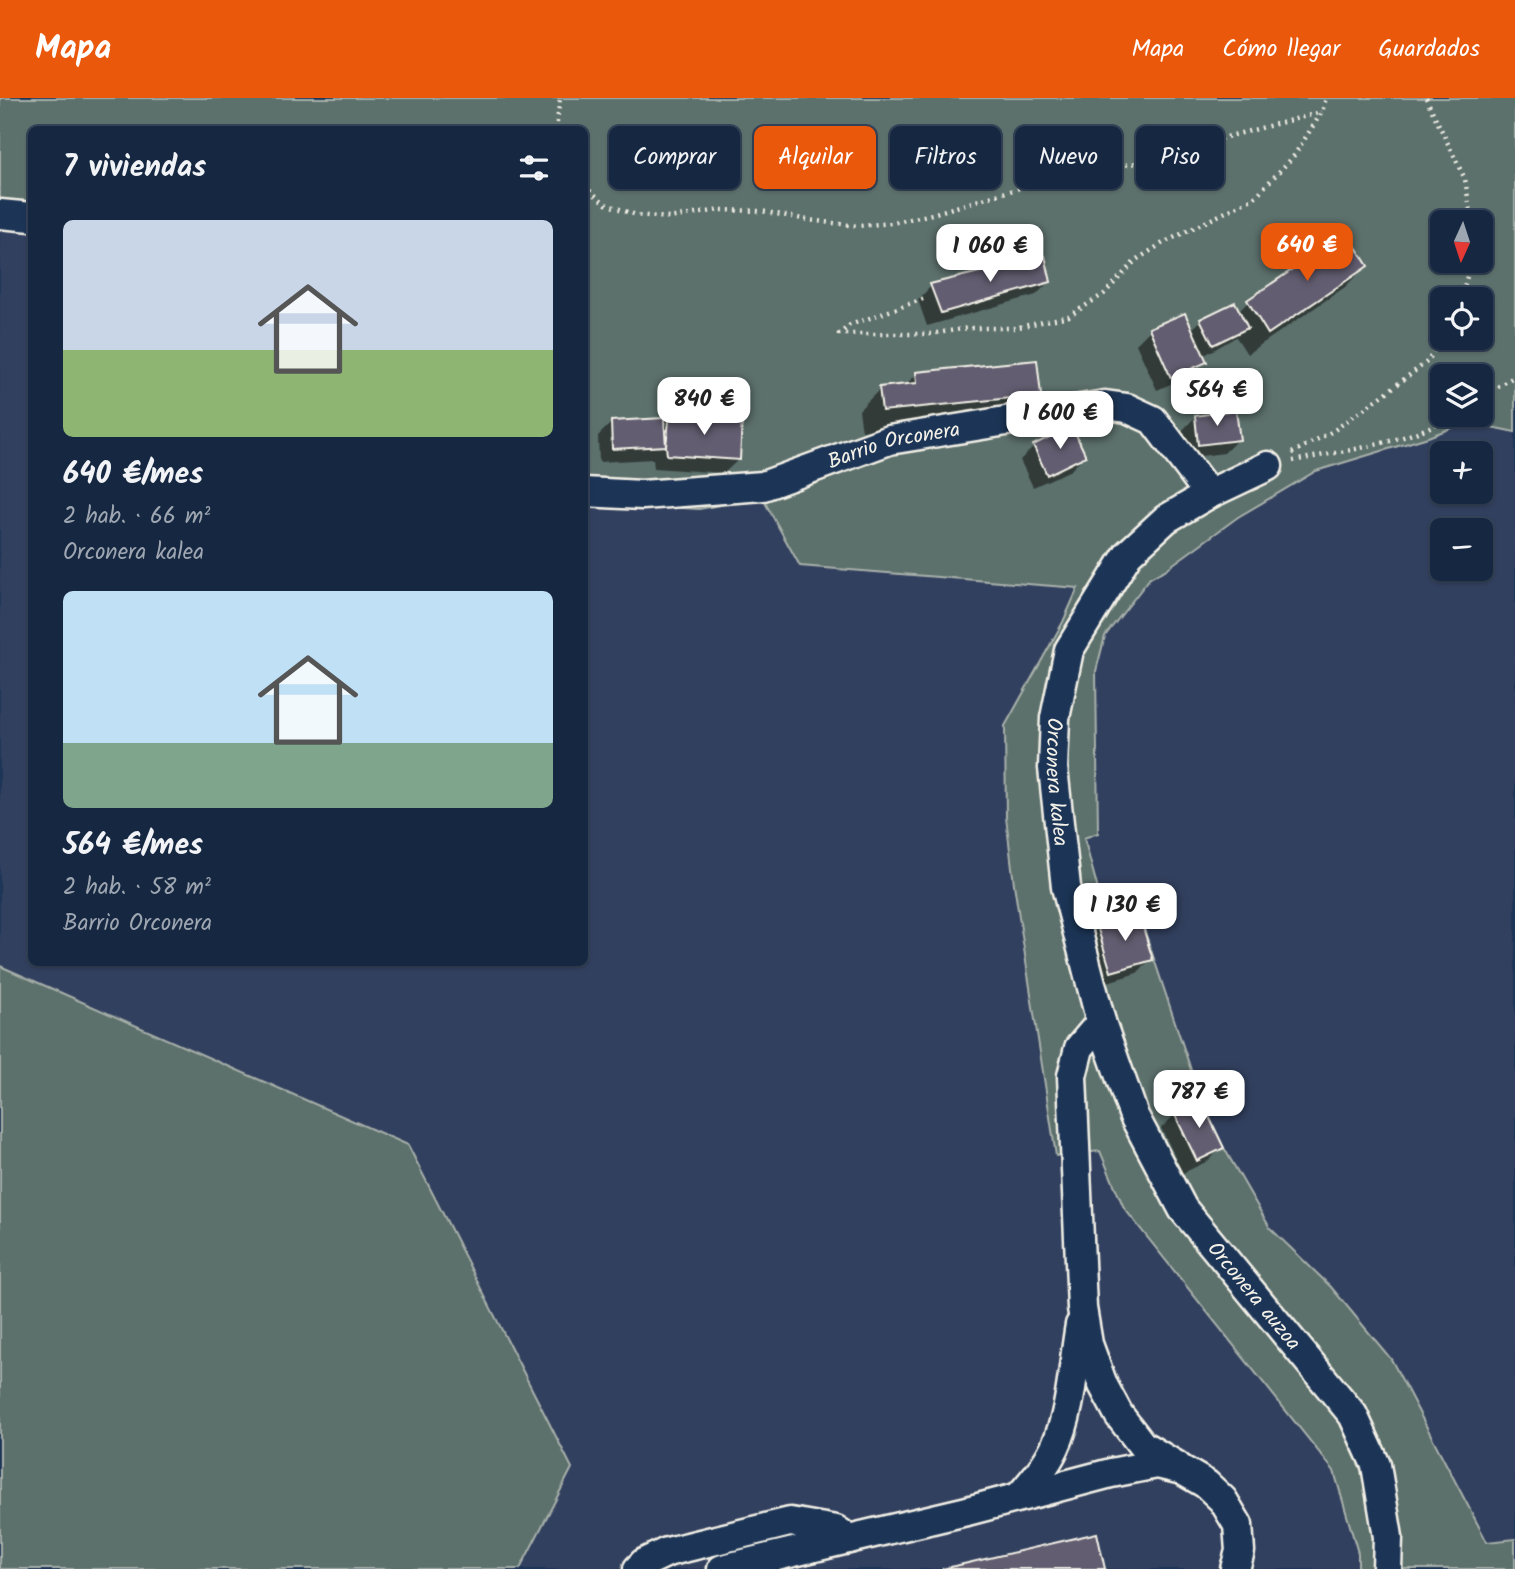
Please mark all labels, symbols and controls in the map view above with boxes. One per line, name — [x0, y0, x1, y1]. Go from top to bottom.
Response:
text: Mapa — [35, 23, 111, 76]
text: Mapa — [1131, 30, 1184, 69]
text: Cómo llegar — [1222, 30, 1340, 69]
text: Guardados — [1378, 30, 1480, 69]
chip: Comprar — [609, 126, 740, 189]
chip: Alquilar — [754, 126, 876, 189]
chip: Filtros — [890, 126, 1001, 189]
chip: Nuevo — [1015, 126, 1122, 189]
chip: Piso — [1136, 126, 1224, 189]
text: 7 viviendas — [63, 144, 206, 192]
icon: filters — [515, 149, 553, 187]
north arrow — [1430, 210, 1493, 273]
map controls — [1430, 210, 1493, 581]
pin: 640 € — [1258, 223, 1356, 283]
pin: 1 060 € — [925, 225, 1055, 284]
text: 640 € — [1277, 228, 1337, 264]
text: 1 060 € — [952, 229, 1028, 265]
icon: home — [245, 266, 371, 392]
button: locate — [1430, 287, 1493, 350]
button: layers — [1430, 364, 1493, 427]
pin: 564 € — [1168, 368, 1266, 428]
text: 564 € — [1187, 373, 1247, 409]
pin: 840 € — [655, 378, 753, 437]
text: 840 € — [673, 382, 735, 418]
pin: 1 600 € — [995, 392, 1125, 451]
text: 1 600 € — [1022, 396, 1098, 432]
street label: Barrio Orconera — [823, 414, 963, 479]
button: + — [1430, 441, 1493, 504]
text: 640 €/mes — [63, 451, 203, 499]
text: 2 hab. · 66 m² — [63, 499, 210, 535]
button: − — [1430, 518, 1493, 581]
text: Orconera kalea — [63, 535, 204, 571]
icon: home — [245, 637, 371, 763]
street label: Orconera kalea — [1035, 717, 1076, 848]
text: 564 €/mes — [63, 822, 203, 870]
text: 2 hab. · 58 m² — [63, 870, 211, 906]
pin: 1 130 € — [1060, 884, 1190, 943]
text: 1 130 € — [1090, 888, 1160, 924]
text: Barrio Orconera — [63, 906, 212, 942]
pin: 787 € — [1150, 1070, 1248, 1130]
text: 787 € — [1170, 1075, 1228, 1111]
street label: Orconera auzoa — [1198, 1235, 1308, 1358]

